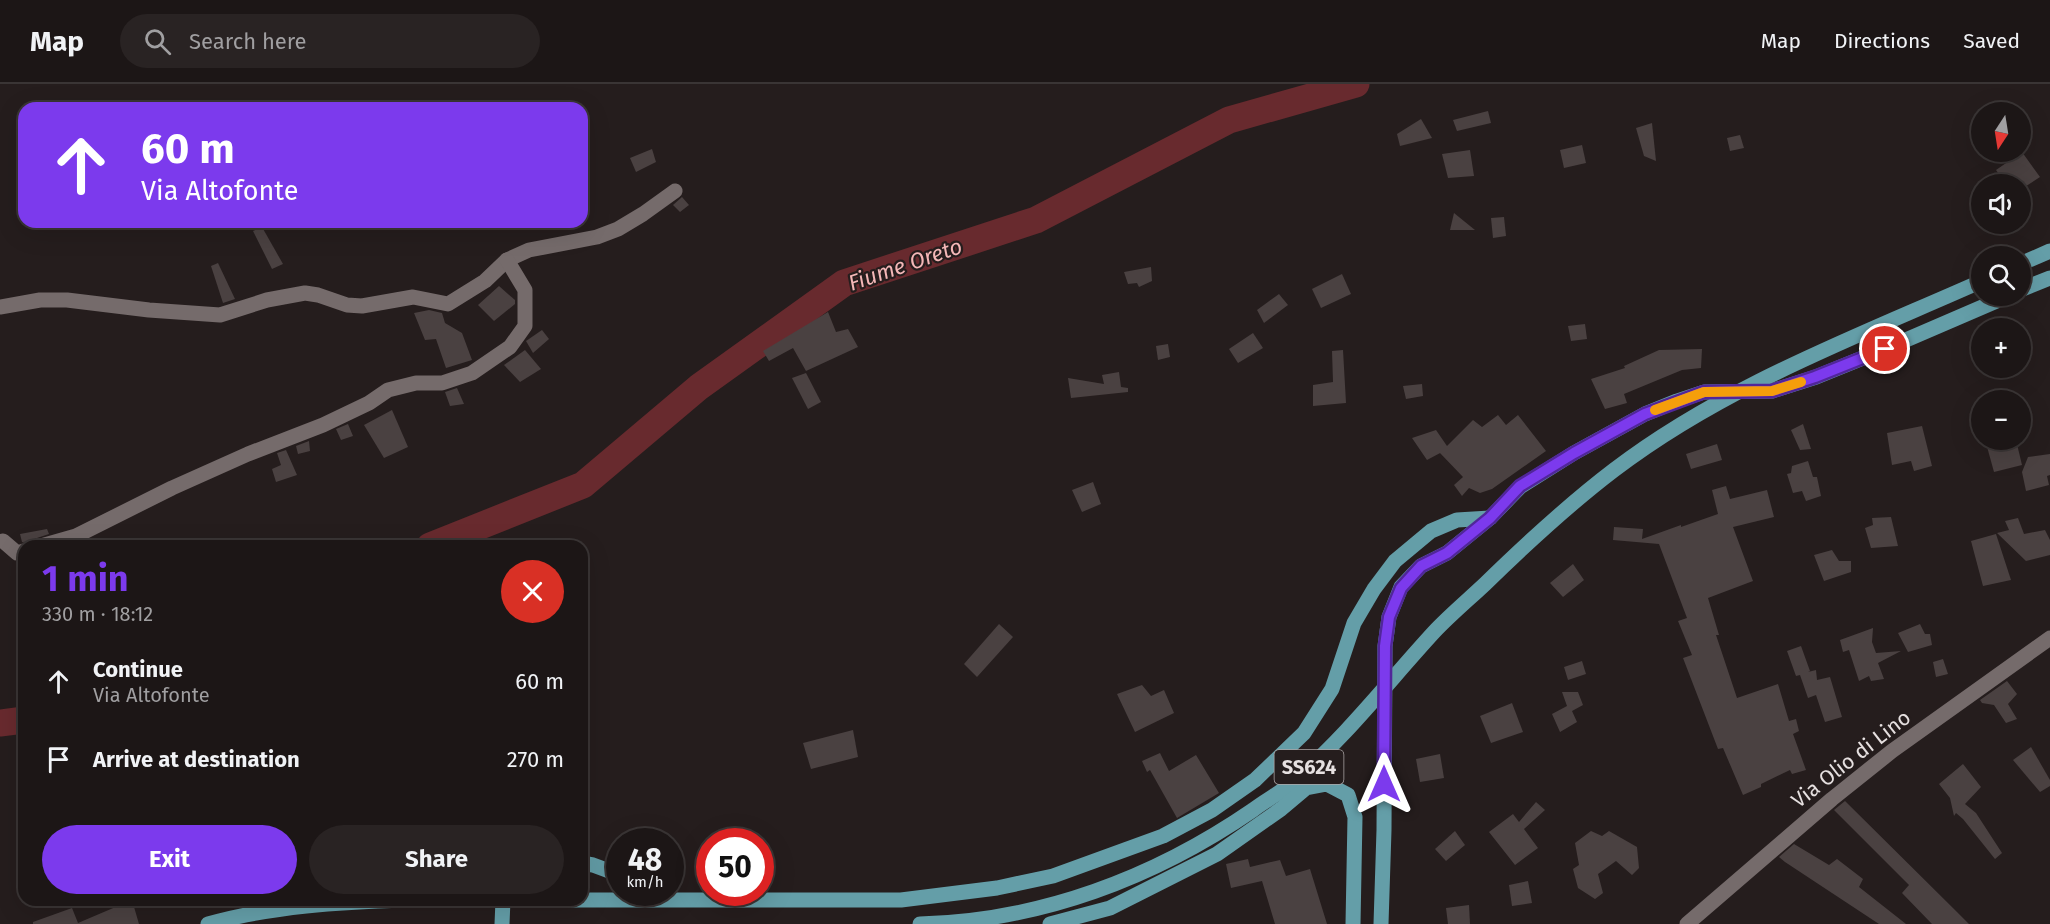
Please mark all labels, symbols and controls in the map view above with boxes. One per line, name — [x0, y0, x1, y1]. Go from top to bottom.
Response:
search box — [120, 14, 540, 68]
text: Map — [30, 25, 84, 58]
icon: search — [141, 25, 174, 58]
text: Search here — [189, 28, 307, 55]
text: Map — [1761, 28, 1801, 54]
text: Directions — [1834, 28, 1930, 54]
text: Saved — [1963, 28, 2020, 54]
north arrow — [1971, 102, 2031, 162]
map controls — [1971, 102, 2031, 450]
text: 60 m — [141, 124, 235, 174]
icon: ahead — [42, 126, 120, 204]
button: sound — [1971, 174, 2031, 234]
text: Via Altofonte — [141, 175, 298, 207]
water label: Fiume Oreto — [845, 232, 966, 297]
button: search — [1971, 246, 2031, 306]
button: + — [1971, 318, 2031, 378]
pin — [1859, 323, 1910, 374]
icon: arrive — [1868, 332, 1901, 365]
button: − — [1971, 390, 2031, 450]
text: 1 min — [42, 557, 129, 601]
button: close — [501, 560, 564, 623]
text: 330 m · 18:12 — [42, 602, 153, 626]
text: Continue — [93, 656, 183, 683]
icon: ahead — [42, 665, 75, 698]
text: 60 m — [515, 668, 564, 695]
text: Via Altofonte — [93, 683, 210, 707]
street label: Via Olio di Lino — [1786, 704, 1916, 814]
icon: arrive — [42, 743, 75, 776]
text: Arrive at destination — [93, 746, 300, 773]
text: 270 m — [507, 746, 564, 773]
road number: SS624 — [1274, 750, 1344, 784]
position arrow — [1352, 752, 1416, 816]
button: Exit — [42, 825, 297, 894]
button: Share — [309, 825, 564, 894]
speed limit sign: 50 — [696, 828, 774, 906]
text: 48 — [628, 842, 662, 878]
text: km/h — [626, 873, 664, 891]

